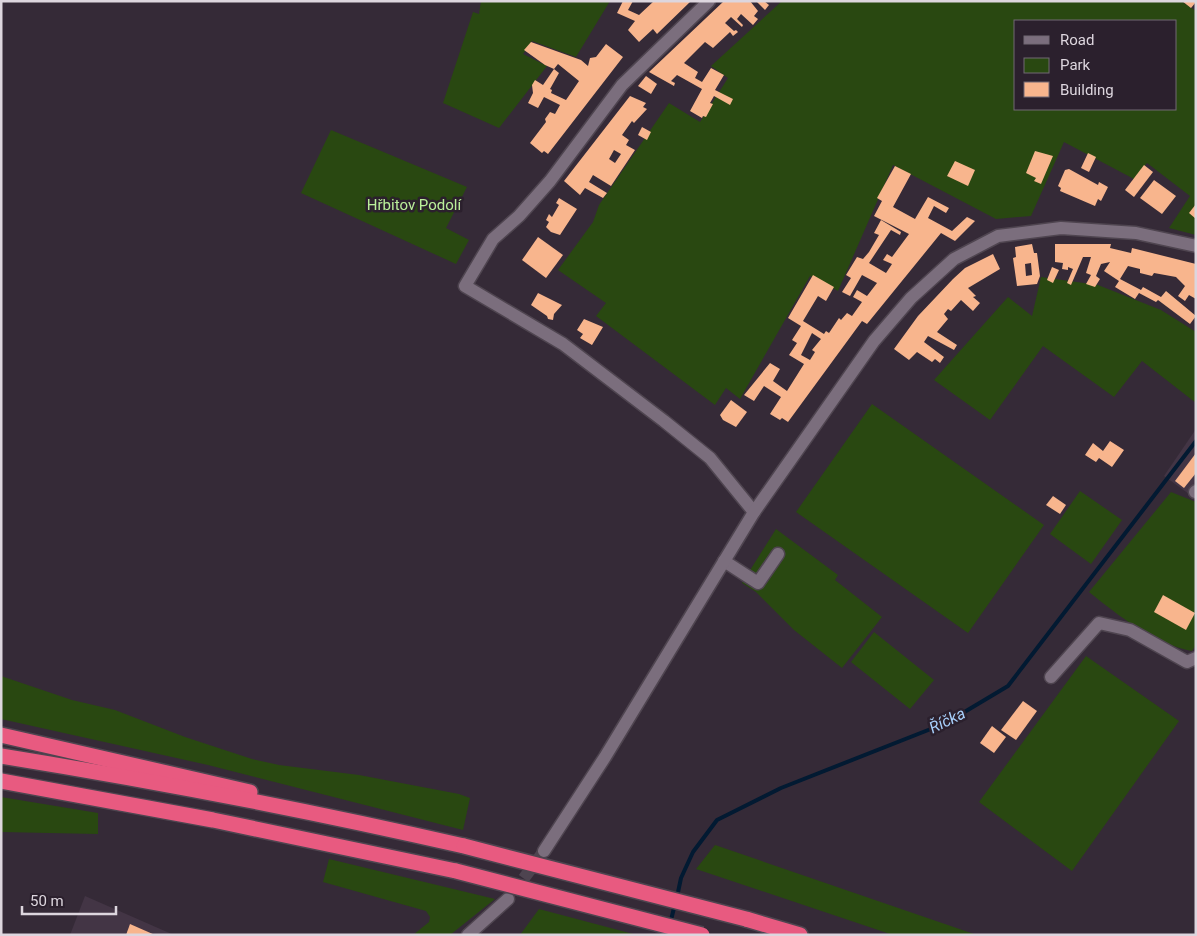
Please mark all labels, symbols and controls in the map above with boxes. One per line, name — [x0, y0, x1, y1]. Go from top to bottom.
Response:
legend — [1014, 20, 1177, 110]
text: Road — [1060, 31, 1094, 49]
text: Park — [1060, 56, 1091, 74]
text: Building — [1060, 81, 1114, 99]
park label: Hřbitov Podolí — [367, 196, 462, 214]
water label: Říčka — [926, 704, 968, 737]
scale bar — [22, 884, 116, 916]
text: 50 m — [30, 892, 64, 910]

